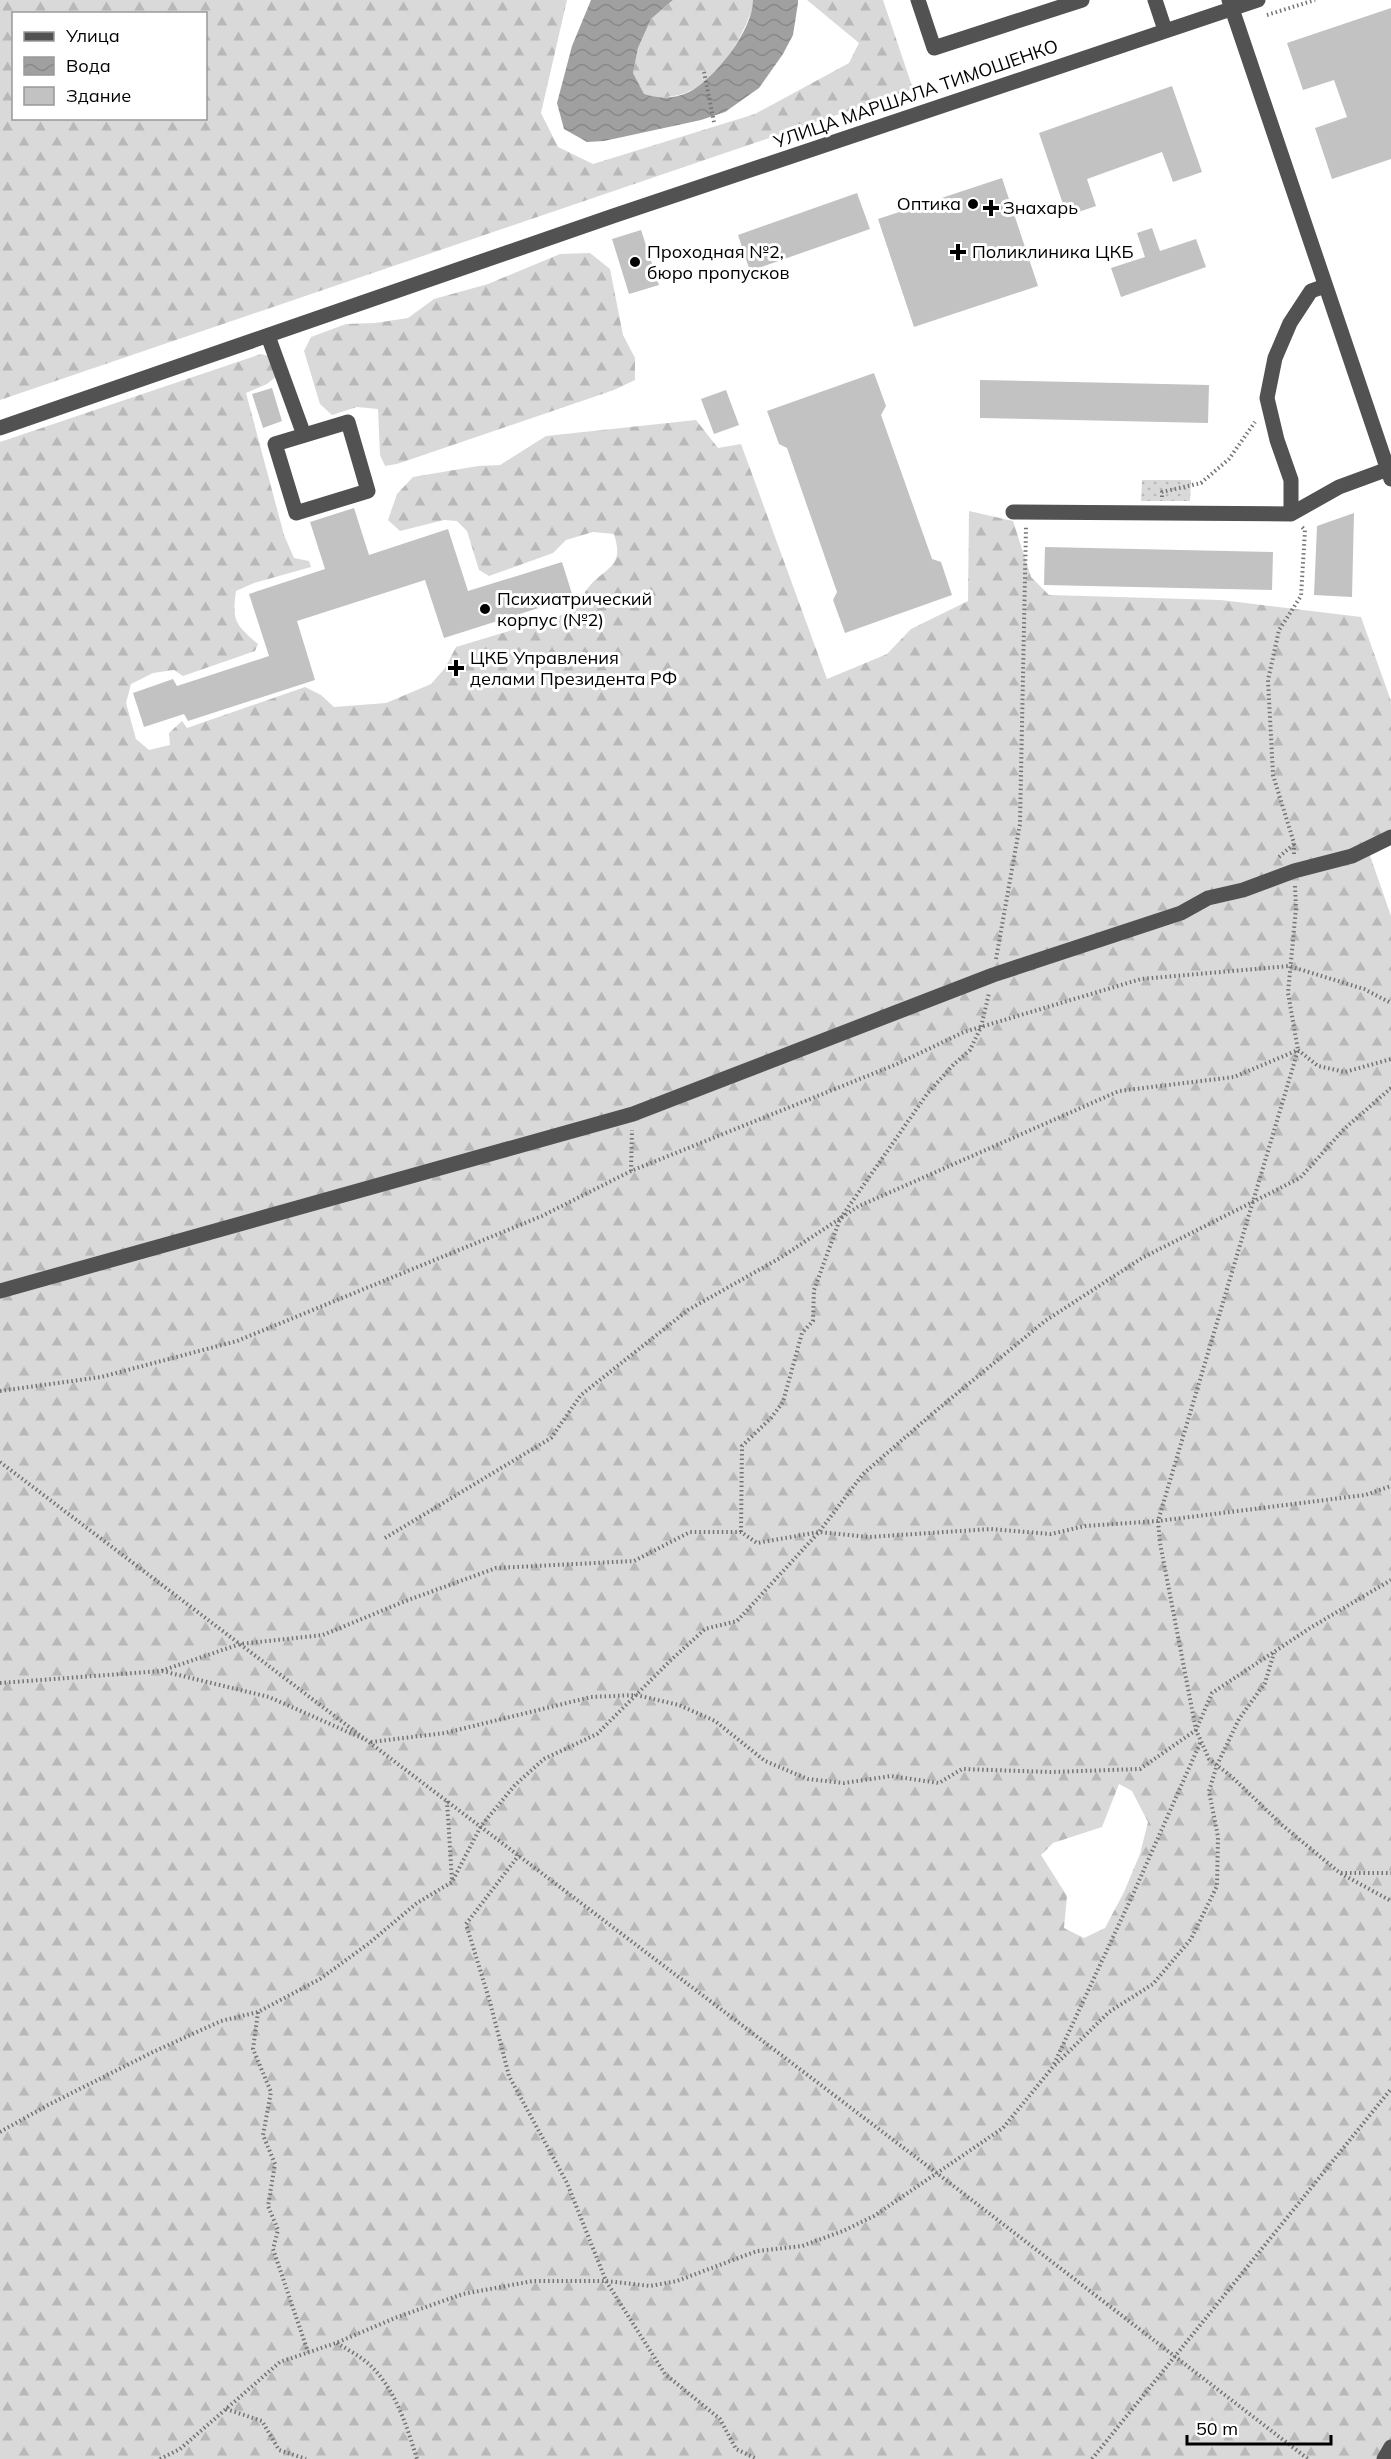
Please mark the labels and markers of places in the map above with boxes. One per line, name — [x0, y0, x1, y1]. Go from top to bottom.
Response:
place label: Оптика — [897, 192, 961, 215]
place label: Знахарь — [1003, 196, 1078, 219]
marker: Оптика — [966, 197, 980, 211]
marker: Знахарь — [984, 201, 998, 215]
place label: Проходная №2, бюро пропусков — [647, 240, 790, 284]
place label: Поликлиника ЦКБ — [972, 240, 1134, 263]
marker: Поликлиника ЦКБ — [949, 243, 967, 261]
marker: Проходная №2, бюро пропусков — [628, 255, 642, 269]
place label: Психиатрический корпус (№2) — [497, 587, 652, 631]
marker: Психиатрический корпус (№2) — [478, 602, 492, 616]
place label: ЦКБ Управления делами Президента РФ — [470, 646, 677, 690]
marker: ЦКБ Управления делами Президента РФ — [447, 659, 465, 677]

